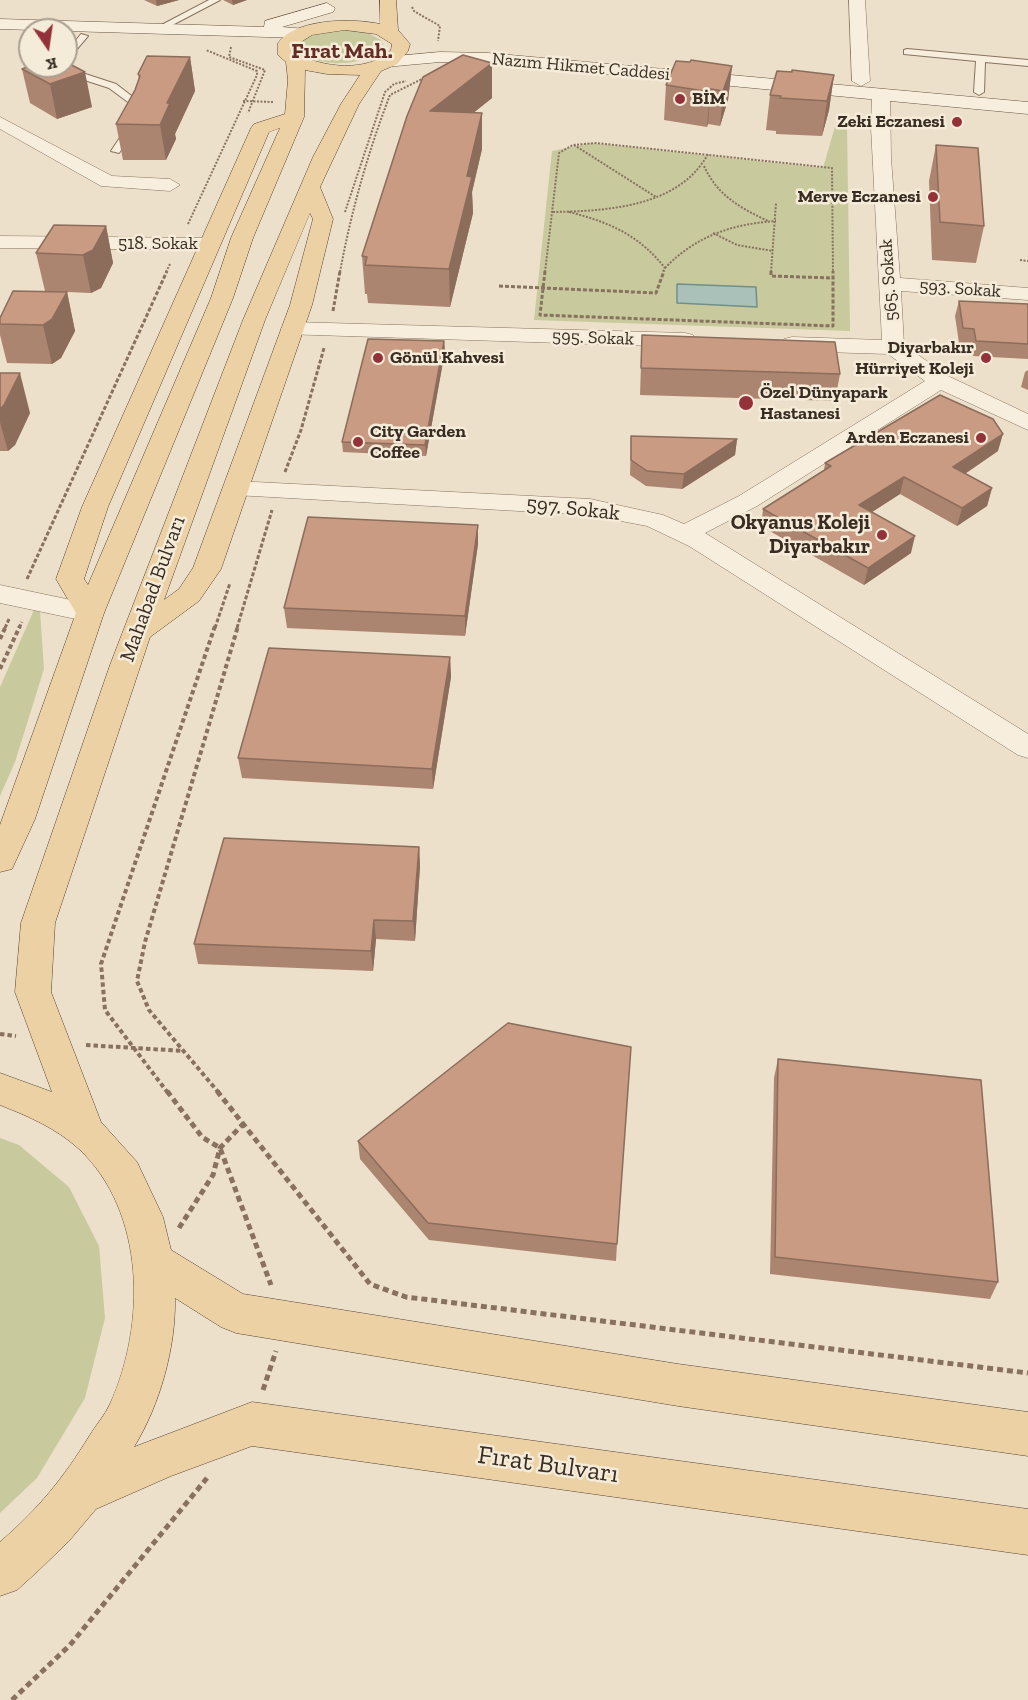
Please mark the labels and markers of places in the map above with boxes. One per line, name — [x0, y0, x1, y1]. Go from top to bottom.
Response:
place label: BİM — [692, 88, 726, 110]
marker: BİM — [673, 92, 687, 106]
place label: Zeki Eczanesi — [837, 111, 945, 133]
marker: Zeki Eczanesi — [950, 115, 964, 129]
place label: Merve Eczanesi — [797, 186, 921, 208]
marker: Merve Eczanesi — [926, 190, 940, 204]
place label: Diyarbakır Hürriyet Koleji — [855, 337, 974, 380]
place label: Gönül Kahvesi — [390, 347, 504, 369]
marker: Gönül Kahvesi — [371, 351, 385, 365]
marker: Diyarbakır Hürriyet Koleji — [979, 351, 993, 365]
place label: Özel Dünyapark Hastanesi — [760, 382, 888, 424]
marker: Özel Dünyapark Hastanesi — [737, 394, 755, 412]
place label: City Garden Coffee — [370, 421, 466, 464]
place label: Arden Eczanesi — [846, 427, 969, 449]
marker: Arden Eczanesi — [974, 431, 988, 445]
marker: City Garden Coffee — [351, 435, 365, 449]
place label: Okyanus Koleji Diyarbakır — [731, 510, 870, 560]
marker: Okyanus Koleji Diyarbakır — [875, 528, 889, 542]

